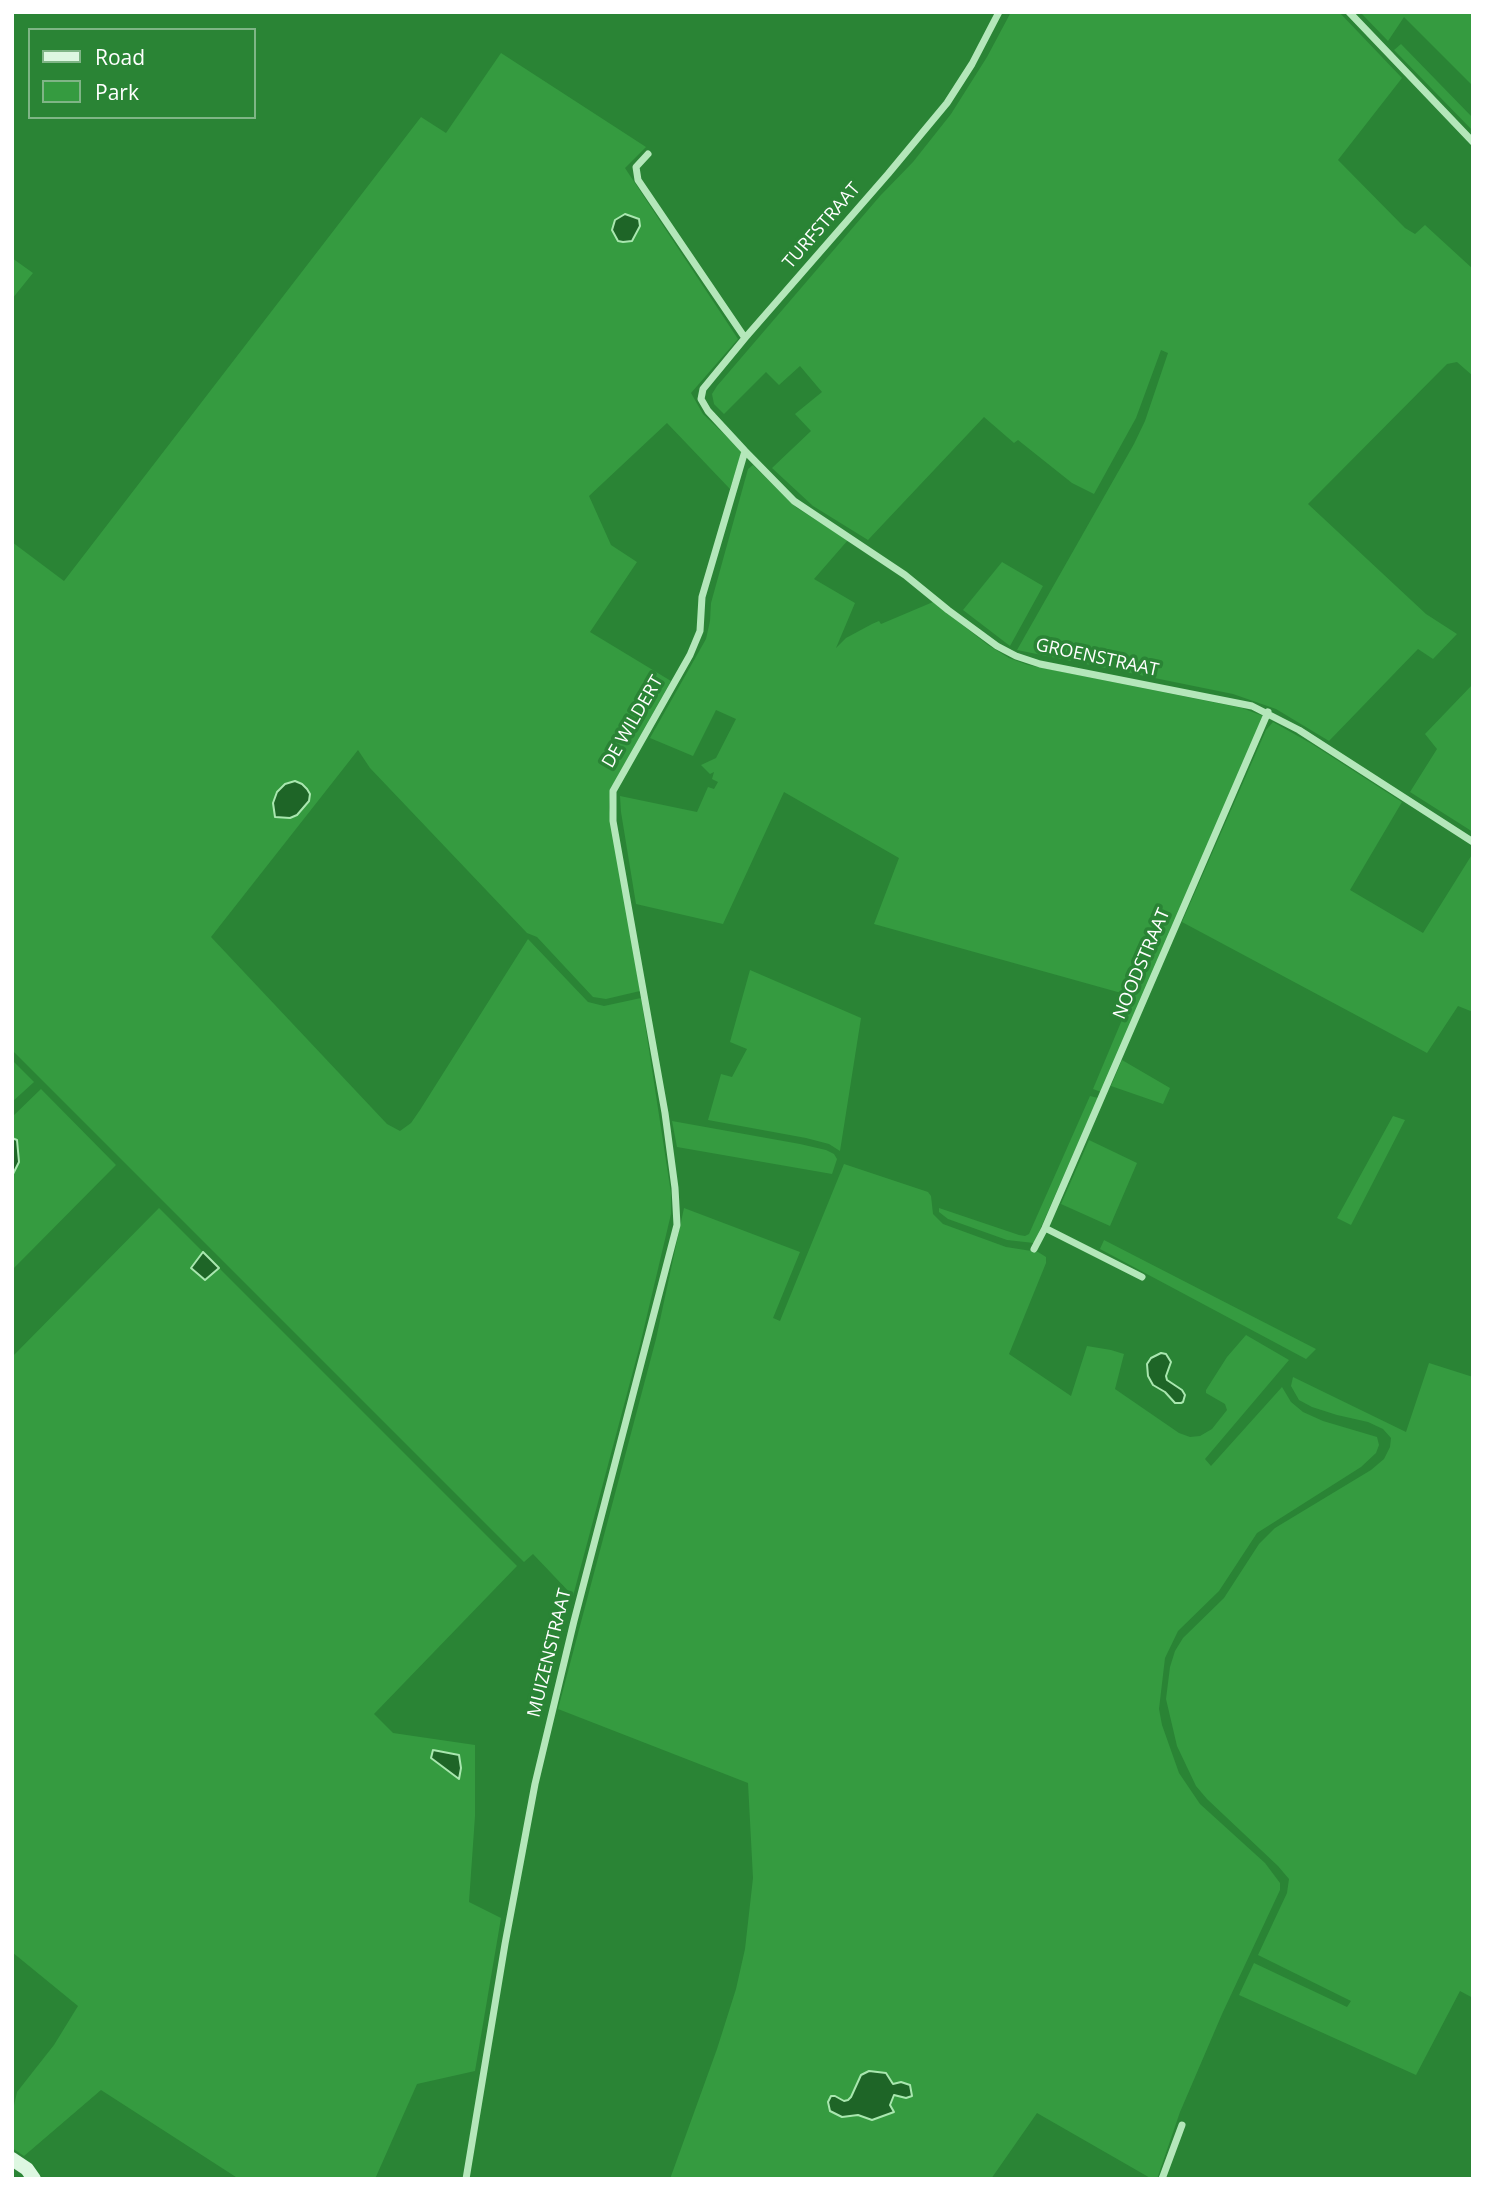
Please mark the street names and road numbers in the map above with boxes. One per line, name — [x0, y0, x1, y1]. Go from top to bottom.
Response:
street label: TURFSTRAAT — [779, 179, 865, 273]
street label: GROENSTRAAT — [1033, 634, 1161, 682]
street label: DE WILDERT — [598, 672, 668, 772]
street label: NOODSTRAAT — [1109, 905, 1175, 1023]
street label: MUIZENSTRAAT — [524, 1586, 576, 1720]

